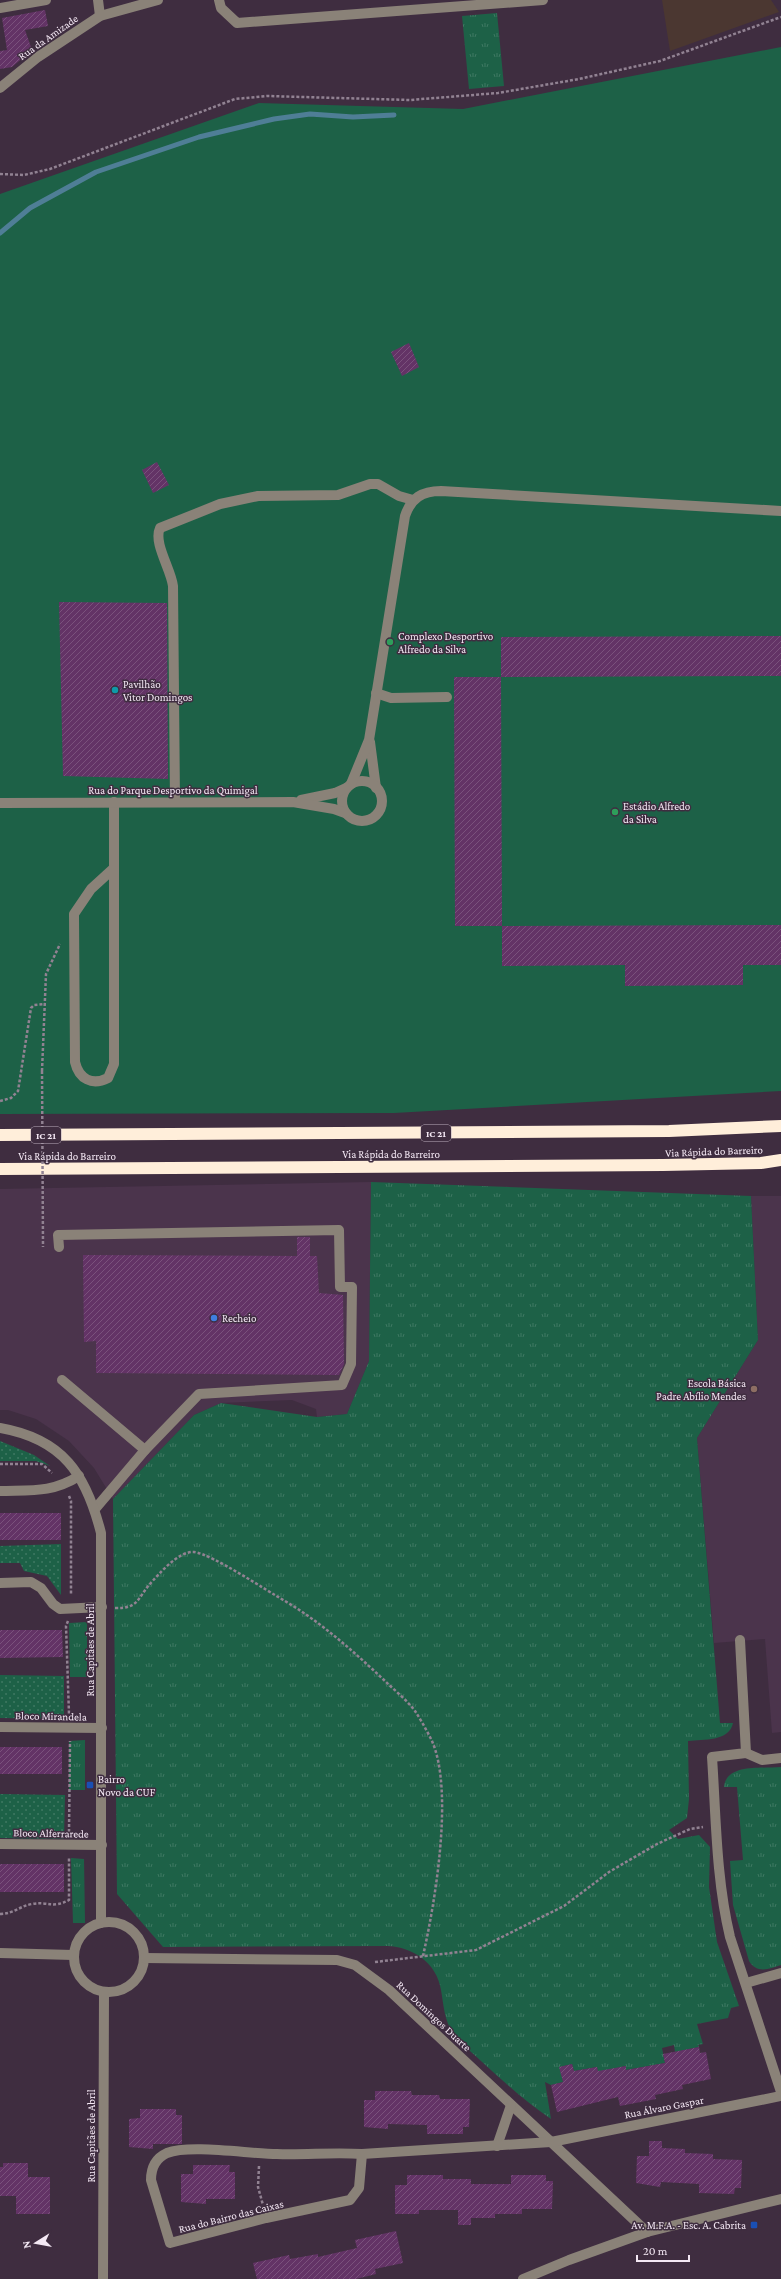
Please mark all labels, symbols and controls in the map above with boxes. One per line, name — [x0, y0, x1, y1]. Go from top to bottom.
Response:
street label: Rua da Amizade — [16, 12, 80, 62]
place label: Complexo Desportivo Alfredo da Silva — [398, 630, 494, 655]
marker: Complexo Desportivo Alfredo da Silva — [385, 637, 395, 647]
place label: Pavilhão Vitor Domingos — [123, 678, 192, 704]
marker: Pavilhão Vitor Domingos — [110, 685, 120, 695]
street label: Rua do Parque Desportivo da Quimigal — [88, 784, 258, 797]
place label: Estádio Alfredo da Silva — [623, 800, 691, 825]
marker: Estádio Alfredo da Silva — [610, 807, 620, 817]
road number: IC 21 — [421, 1125, 451, 1141]
road number: IC 21 — [31, 1127, 61, 1143]
street label: Via Rápida do Barreiro — [665, 1143, 764, 1160]
street label: Via Rápida do Barreiro — [342, 1148, 440, 1161]
street label: Via Rápida do Barreiro — [18, 1150, 116, 1163]
place label: Recheio — [222, 1312, 257, 1324]
marker: Recheio — [209, 1313, 219, 1323]
place label: Escola Básica Padre Abílio Mendes — [656, 1377, 746, 1402]
marker: Escola Básica Padre Abílio Mendes — [749, 1384, 759, 1394]
street label: Rua Capitães de Abril — [84, 1603, 97, 1697]
street label: Bloco Mirandela — [15, 1709, 87, 1723]
place label: Bairro Novo da CUF — [98, 1773, 156, 1798]
marker: Bairro Novo da CUF — [85, 1780, 95, 1790]
street label: Bloco Alferrarede — [13, 1826, 89, 1840]
street label: Rua Domingos Duarte — [394, 1979, 474, 2054]
street label: Rua Capitães de Abril — [85, 2089, 98, 2183]
street label: Rua Álvaro Gaspar — [623, 2093, 705, 2122]
street label: Rua do Bairro das Caixas — [177, 2197, 285, 2235]
place label: Av. M.F.A. - Esc. A. Cabrita — [631, 2219, 746, 2231]
marker: Av. M.F.A. - Esc. A. Cabrita — [749, 2220, 759, 2230]
north arrow — [16, 2223, 56, 2263]
scale bar — [637, 2237, 689, 2263]
text: N — [19, 2240, 33, 2250]
text: 20 m — [643, 2244, 668, 2258]

